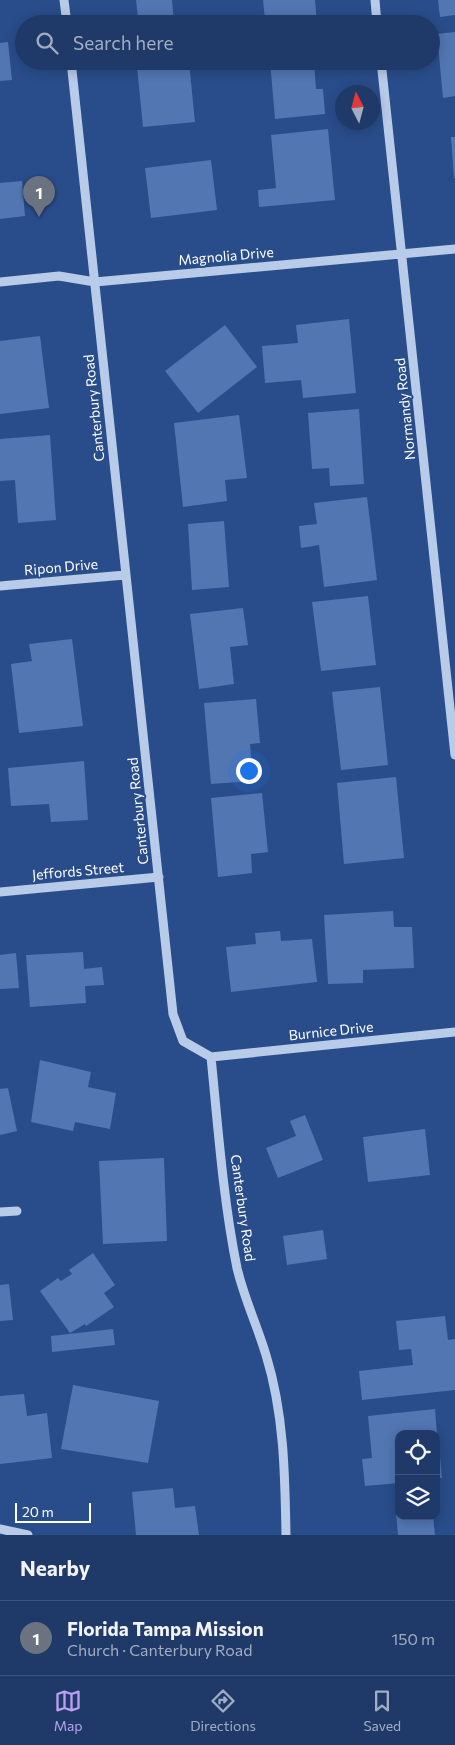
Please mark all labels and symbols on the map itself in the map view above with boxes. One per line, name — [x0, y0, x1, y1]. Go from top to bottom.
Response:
north arrow — [335, 85, 380, 130]
pin: 1 — [23, 176, 55, 217]
street label: Magnolia Drive — [178, 243, 274, 268]
street label: Canterbury Road — [79, 354, 108, 463]
street label: Normandy Road — [391, 357, 418, 461]
street label: Ripon Drive — [23, 555, 99, 578]
street label: Canterbury Road — [123, 757, 152, 866]
your location — [236, 758, 262, 784]
street label: Jeffords Street — [31, 858, 125, 883]
street label: Burnice Drive — [288, 1018, 374, 1043]
street label: Canterbury Road — [228, 1153, 259, 1263]
scale bar — [15, 1500, 91, 1523]

